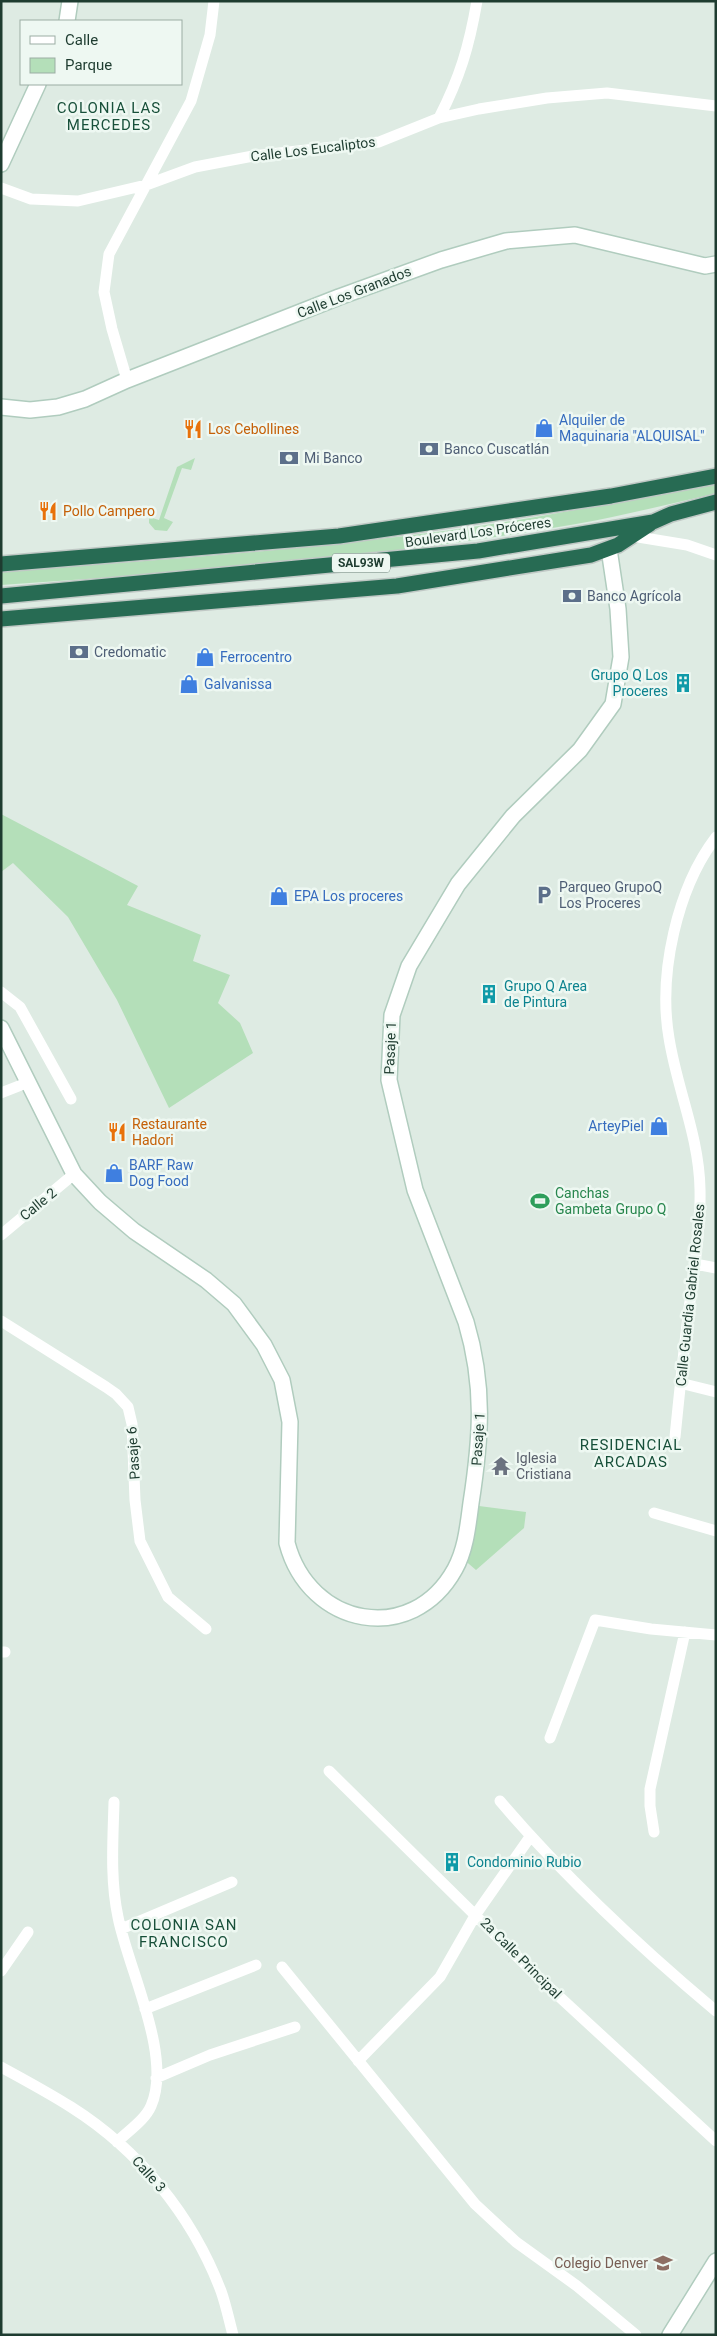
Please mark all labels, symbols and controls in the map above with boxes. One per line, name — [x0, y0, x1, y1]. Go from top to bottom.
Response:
legend — [20, 20, 182, 85]
text: Calle — [65, 31, 98, 49]
text: Parque — [65, 56, 112, 74]
district label: COLONIA LAS MERCEDES — [57, 99, 161, 134]
street label: Calle Los Eucaliptos — [250, 133, 376, 165]
street label: Calle Los Granados — [295, 263, 413, 321]
place label: Alquiler de Maquinaria "ALQUISAL" — [559, 412, 704, 444]
shop icon: Alquiler de Maquinaria "ALQUISAL" — [533, 417, 555, 439]
restaurant icon: Los Cebollines — [182, 418, 204, 440]
place label: Los Cebollines — [208, 421, 299, 437]
bank icon: Banco Cuscatlán — [418, 438, 440, 460]
place label: Banco Cuscatlán — [444, 441, 549, 457]
bank icon: Mi Banco — [278, 447, 300, 469]
place label: Mi Banco — [304, 450, 362, 466]
restaurant icon: Pollo Campero — [37, 500, 59, 522]
place label: Pollo Campero — [63, 503, 155, 519]
street label: Boulevard Los Próceres — [404, 514, 552, 550]
road number: SAL93W — [332, 554, 390, 572]
bank icon: Banco Agrícola — [561, 585, 583, 607]
place label: Banco Agrícola — [587, 588, 681, 604]
bank icon: Credomatic — [68, 641, 90, 663]
place label: Credomatic — [94, 644, 166, 660]
shop icon: Ferrocentro — [194, 646, 216, 668]
place label: Ferrocentro — [220, 649, 292, 665]
place label: Grupo Q Los Proceres — [591, 667, 668, 699]
building icon: Grupo Q Los Proceres — [672, 672, 694, 694]
shop icon: Galvanissa — [178, 673, 200, 695]
place label: Galvanissa — [204, 676, 272, 692]
place label: Parqueo GrupoQ Los Proceres — [559, 879, 662, 911]
parking icon: Parqueo GrupoQ Los Proceres — [533, 884, 555, 906]
shop icon: EPA Los proceres — [268, 885, 290, 907]
place label: EPA Los proceres — [294, 888, 403, 904]
place label: Grupo Q Area de Pintura — [504, 978, 587, 1010]
building icon: Grupo Q Area de Pintura — [478, 983, 500, 1005]
street label: Pasaje 1 — [381, 1021, 399, 1075]
shop icon: ArteyPiel — [648, 1115, 670, 1137]
place label: Restaurante Hadori — [132, 1116, 207, 1148]
place label: ArteyPiel — [588, 1118, 644, 1134]
restaurant icon: Restaurante Hadori — [106, 1121, 128, 1143]
place label: BARF Raw Dog Food — [129, 1157, 194, 1189]
shop icon: BARF Raw Dog Food — [103, 1162, 125, 1184]
street label: Calle 2 — [17, 1184, 60, 1224]
place label: Canchas Gambeta Grupo Q — [555, 1185, 666, 1217]
sports icon: Canchas Gambeta Grupo Q — [529, 1190, 551, 1212]
street label: Calle Guardia Gabriel Rosales — [672, 1203, 708, 1387]
street label: Pasaje 1 — [468, 1412, 488, 1466]
street label: Pasaje 6 — [123, 1426, 143, 1480]
district label: RESIDENCIAL ARCADAS — [580, 1436, 682, 1471]
place label: Iglesia Cristiana — [516, 1450, 571, 1482]
temple icon: Iglesia Cristiana — [490, 1455, 512, 1477]
building icon: Condominio Rubio — [441, 1851, 463, 1873]
place label: Condominio Rubio — [467, 1854, 582, 1870]
street label: 2a Calle Principal — [477, 1914, 565, 2002]
district label: COLONIA SAN FRANCISCO — [131, 1916, 237, 1951]
street label: Calle 3 — [129, 2153, 169, 2195]
school or university icon: Colegio Denver — [652, 2252, 674, 2274]
place label: Colegio Denver — [554, 2255, 648, 2271]

